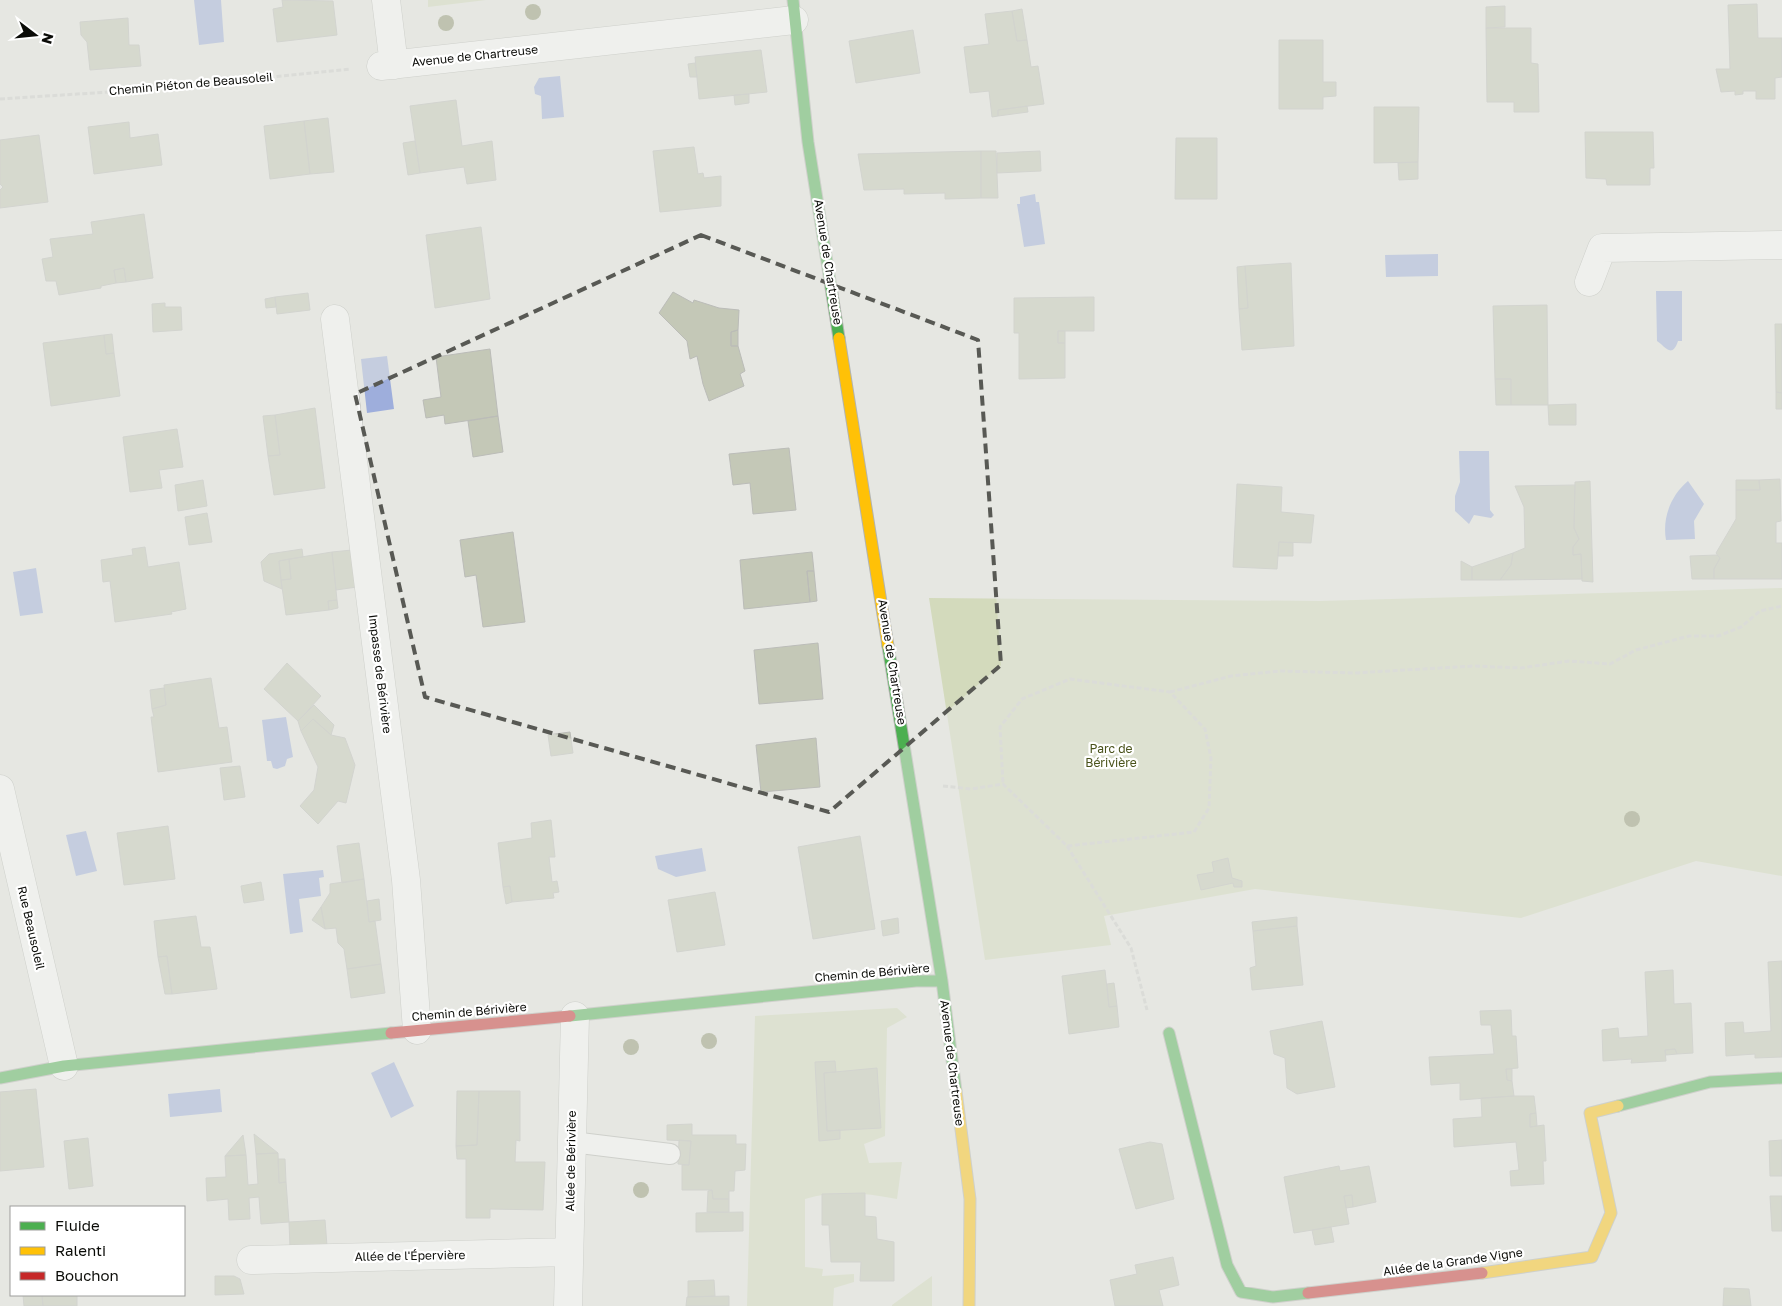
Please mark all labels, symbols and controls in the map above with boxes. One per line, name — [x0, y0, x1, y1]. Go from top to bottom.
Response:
north arrow — [10, 10, 60, 60]
text: N — [38, 31, 58, 46]
street label: Avenue de Chartreuse — [411, 41, 539, 70]
street label: Chemin Piéton de Beausoleil — [108, 69, 274, 98]
street label: Avenue de Chartreuse — [811, 198, 846, 326]
street label: Avenue de Chartreuse — [875, 598, 910, 726]
street label: Impasse de Bérivière — [366, 614, 395, 734]
park label: Parc de Bérivière — [1085, 741, 1137, 770]
street label: Rue Beausoleil — [15, 885, 48, 971]
street label: Chemin de Bérivière — [814, 960, 930, 985]
street label: Chemin de Bérivière — [411, 999, 527, 1024]
street label: Avenue de Chartreuse — [937, 999, 968, 1127]
street label: Allée de Bérivière — [562, 1110, 579, 1212]
legend — [10, 1206, 185, 1296]
text: Fluide — [55, 1216, 100, 1234]
text: Ralenti — [55, 1241, 106, 1259]
street label: Allée de la Grande Vigne — [1382, 1244, 1524, 1279]
street label: Allée de l'Épervière — [354, 1247, 466, 1264]
text: Bouchon — [55, 1266, 119, 1284]

